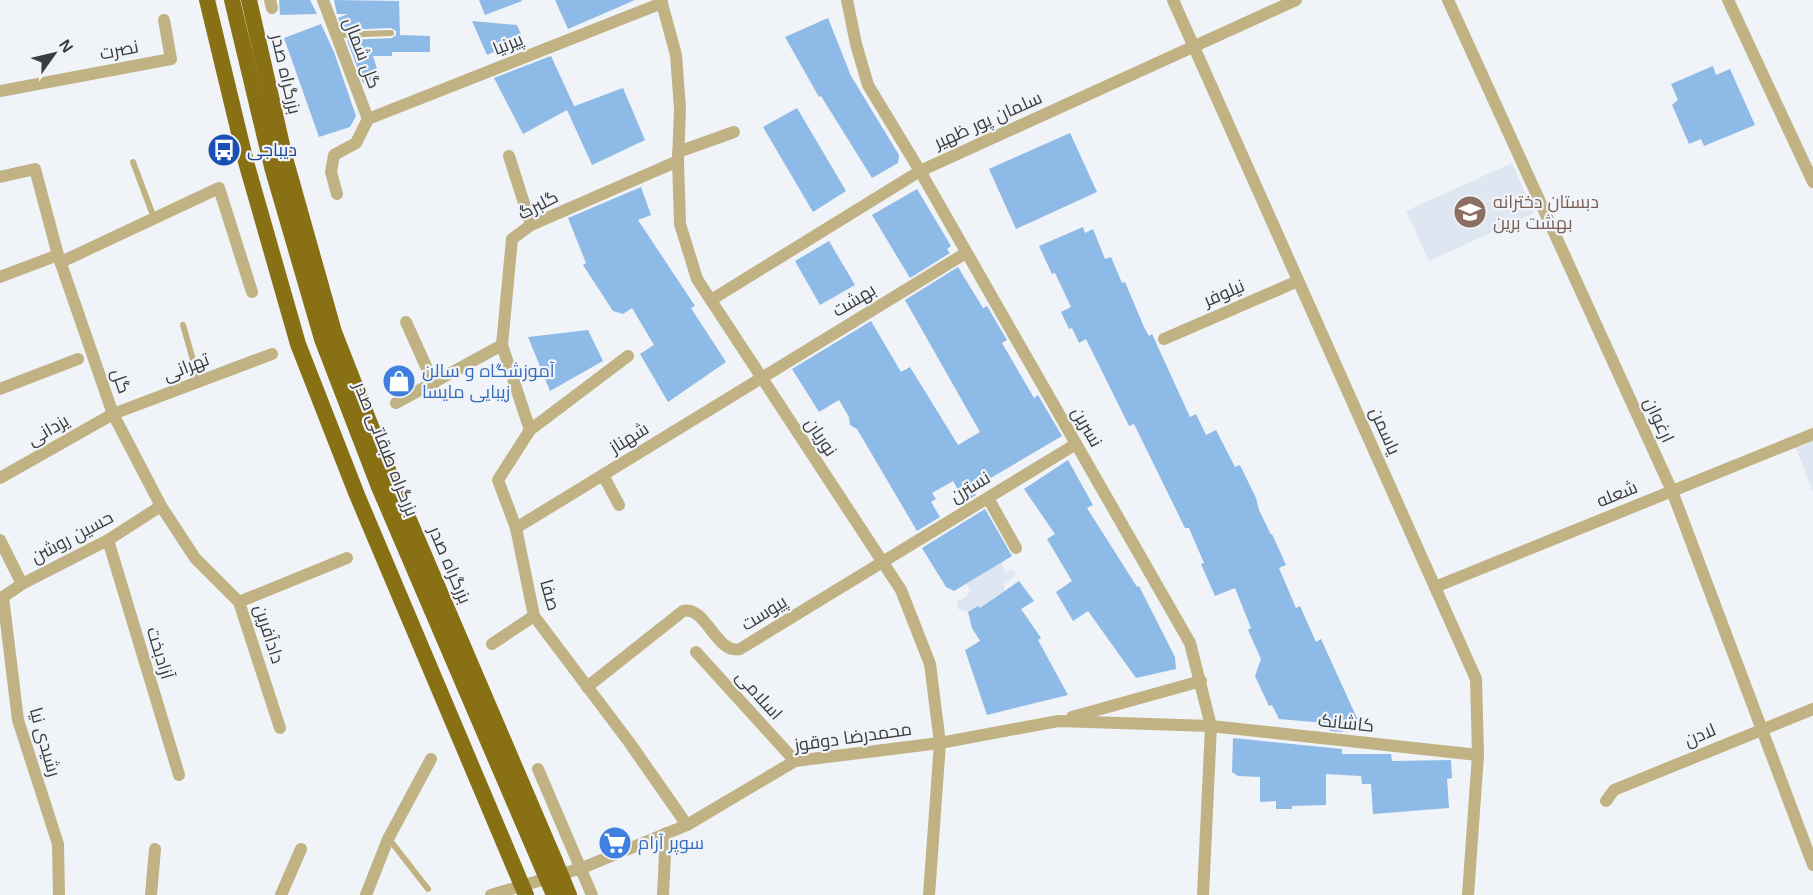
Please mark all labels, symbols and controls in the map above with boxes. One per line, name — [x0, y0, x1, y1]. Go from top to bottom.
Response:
street label: گل شمال — [338, 15, 385, 92]
north arrow — [24, 24, 84, 84]
street label: پیرنیا — [490, 29, 527, 61]
street label: بزرگراه صدر — [266, 31, 305, 116]
text: N — [56, 36, 76, 55]
street label: نصرت — [98, 36, 140, 65]
street label: سلمان پور ظهیر — [930, 87, 1046, 155]
bus stop icon: دیباجی — [206, 132, 242, 168]
place label: دیباجی — [247, 140, 297, 161]
street label: گلبرگ — [515, 186, 562, 224]
place label: دبستان دخترانه بهشت برین — [1493, 192, 1599, 234]
school or university icon: دبستان دخترانه بهشت برین — [1452, 194, 1488, 230]
street label: نیلوفر — [1200, 276, 1248, 312]
street label: بهشت — [829, 279, 880, 322]
street label: تهرانی — [160, 349, 212, 386]
place label: آموزشگاه و سالن زیبایی مایسا — [422, 361, 555, 403]
shop icon: آموزشگاه و سالن زیبایی مایسا — [381, 363, 417, 399]
street label: گل — [107, 366, 134, 396]
street label: بزرگراه طبقاتی صدر — [349, 378, 422, 519]
street label: ارغوان — [1639, 394, 1678, 446]
street label: نسرین — [1067, 403, 1106, 451]
street label: یاسمن — [1365, 404, 1404, 458]
street label: یزدانی — [24, 410, 73, 451]
street label: نوریان — [800, 414, 841, 461]
street label: شهناز — [605, 418, 653, 459]
street label: نسترن — [946, 467, 994, 507]
street label: شعله — [1594, 477, 1640, 511]
street label: حسین روشن — [28, 507, 117, 568]
street label: بزرگراه صدر — [423, 522, 475, 607]
street label: صفا — [536, 577, 564, 613]
street label: پیوست — [737, 591, 792, 636]
street label: دادآفرین — [249, 602, 288, 666]
street label: آزادبخت — [142, 625, 177, 682]
street label: اسلامی — [731, 666, 786, 724]
street label: رشیدی نیا — [25, 705, 64, 779]
street label: کاشانک — [1317, 710, 1375, 736]
street label: محمدرضا دوقوز — [792, 719, 913, 756]
street label: لادن — [1681, 719, 1719, 751]
supermarket icon: سوپر آرام — [597, 825, 633, 861]
place label: سوپر آرام — [638, 833, 704, 855]

